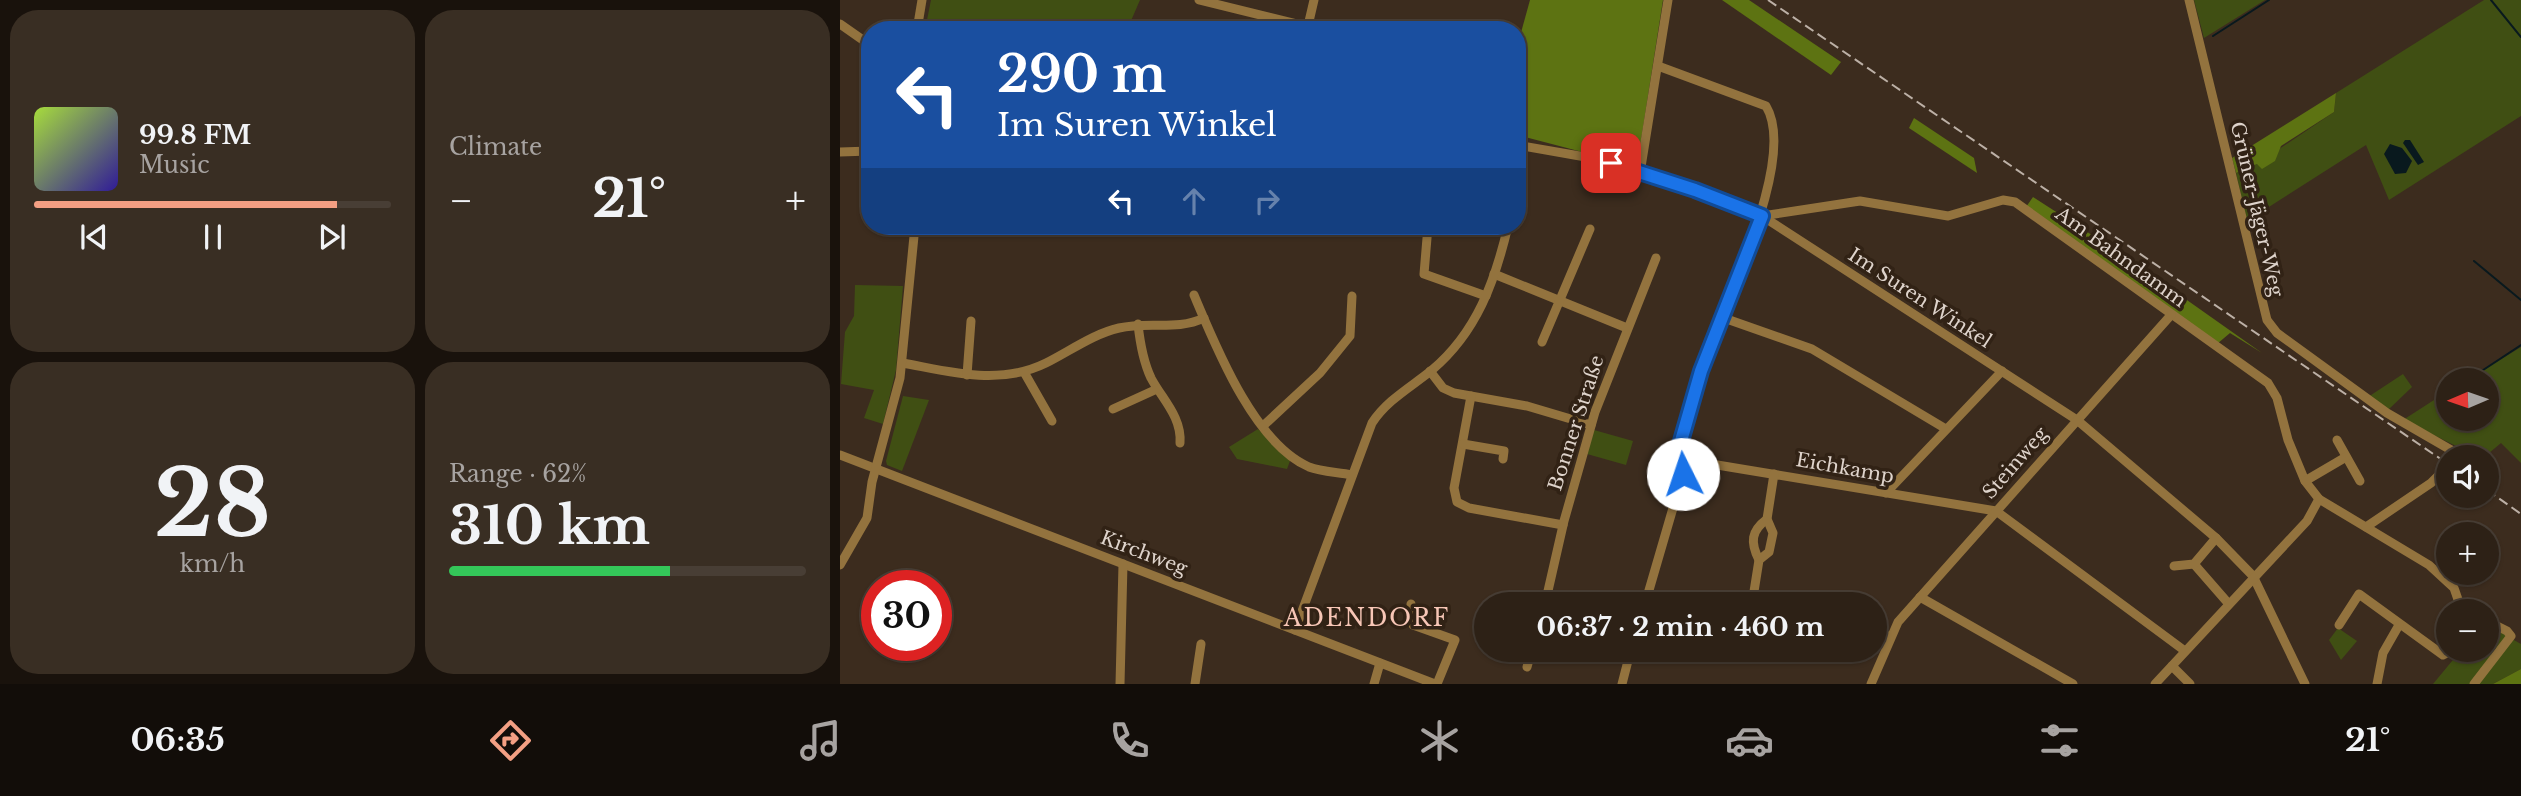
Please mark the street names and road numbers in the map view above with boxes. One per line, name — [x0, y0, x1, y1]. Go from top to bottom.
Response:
street label: Grüner-Jäger-Weg — [2226, 119, 2288, 299]
street label: Am Bahndamm — [2050, 201, 2191, 312]
street label: Im Suren Winkel — [1844, 243, 1996, 353]
street label: Bonner Straße — [1543, 352, 1609, 494]
street label: Steinweg — [1978, 422, 2053, 504]
street label: Eichkamp — [1794, 448, 1896, 488]
street label: Kirchweg — [1097, 526, 1191, 580]

